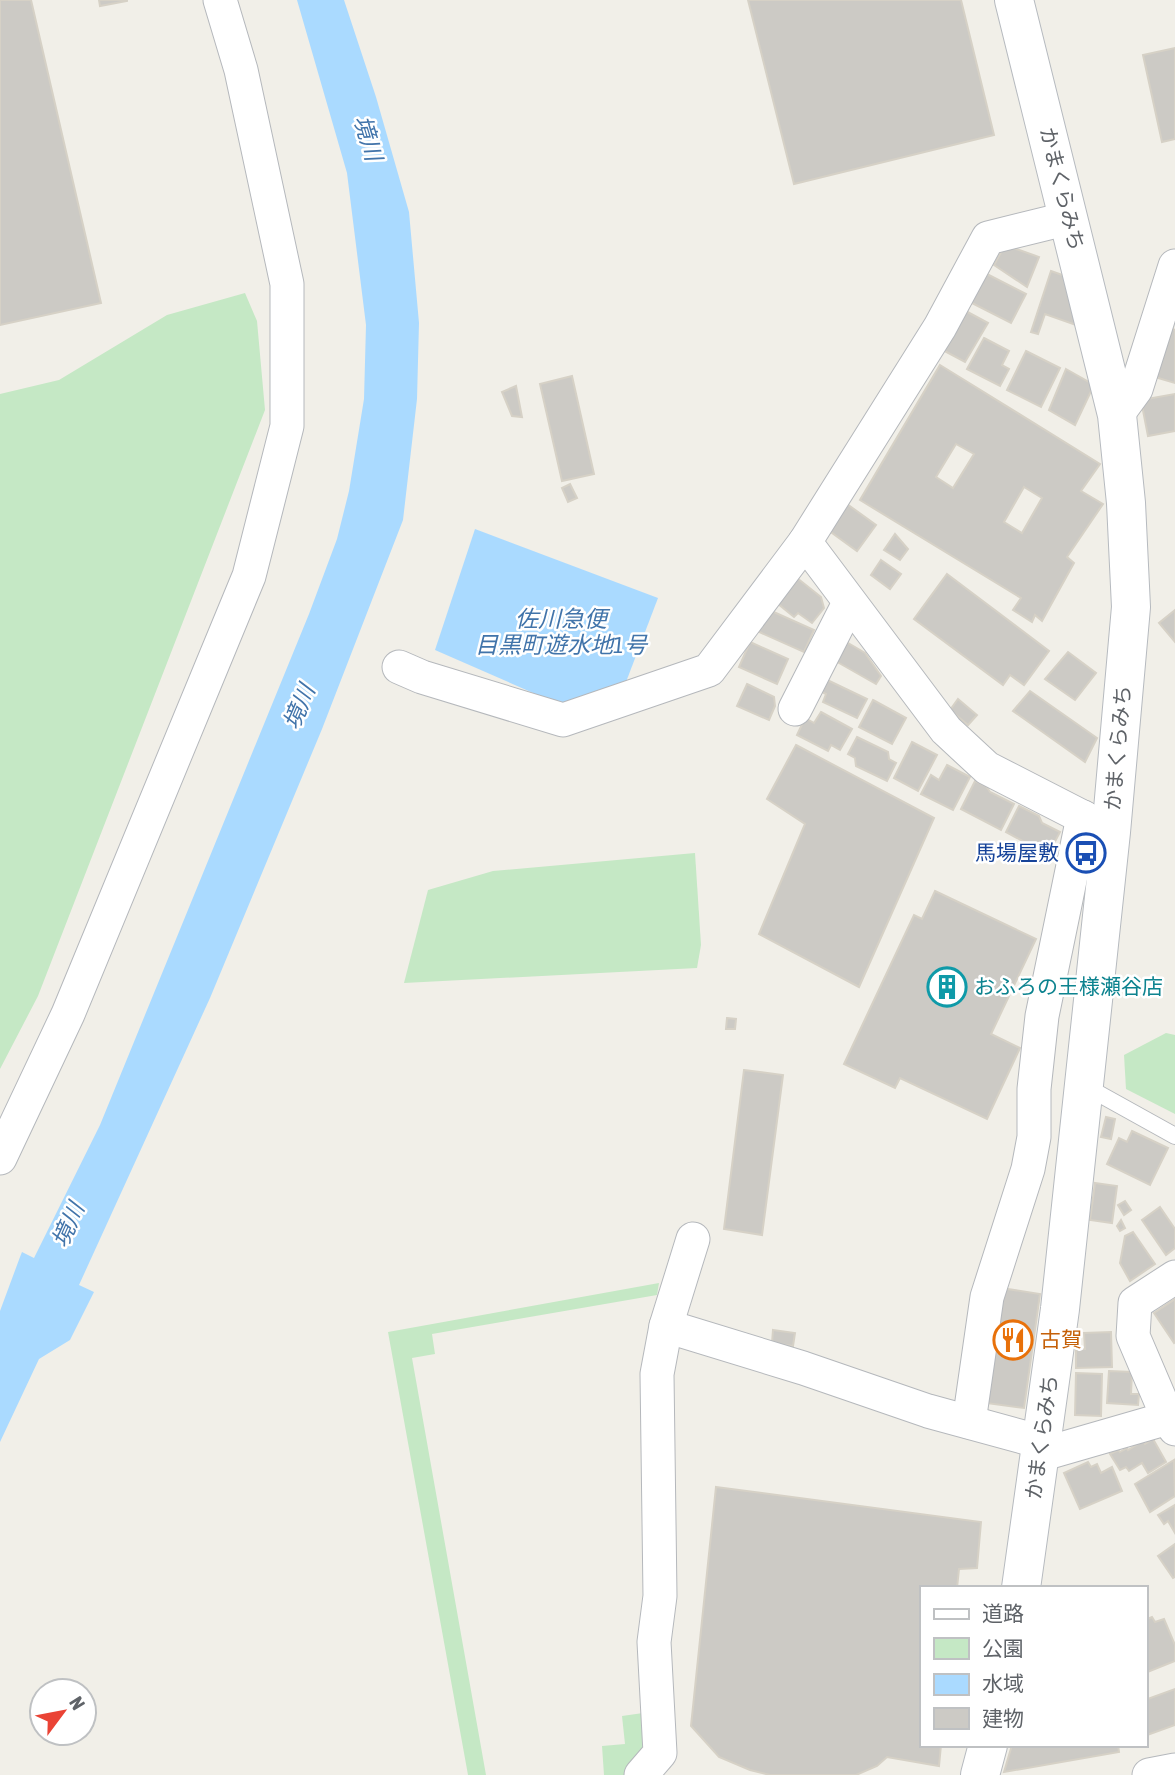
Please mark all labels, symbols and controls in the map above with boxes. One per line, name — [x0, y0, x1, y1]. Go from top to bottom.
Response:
water label: 境川 — [349, 112, 388, 167]
street label: かまくらみち — [1036, 125, 1090, 253]
water label: 佐川急便 目黒町遊水地1号 — [475, 606, 649, 658]
water label: 境川 — [278, 678, 321, 733]
street label: かまくらみち — [1100, 684, 1134, 812]
bus stop icon: 馬場屋敷 — [1065, 832, 1107, 874]
place label: 馬場屋敷 — [975, 840, 1059, 864]
building icon: おふろの王様瀬谷店 — [926, 966, 968, 1008]
place label: おふろの王様瀬谷店 — [974, 974, 1163, 998]
water label: 境川 — [47, 1196, 90, 1251]
restaurant icon: 古賀 — [992, 1319, 1034, 1361]
place label: 古賀 — [1040, 1327, 1082, 1351]
street label: かまくらみち — [1020, 1373, 1062, 1501]
legend — [920, 1586, 1147, 1747]
text: 道路 — [982, 1601, 1024, 1625]
text: 公園 — [982, 1636, 1024, 1660]
text: 水域 — [982, 1671, 1024, 1695]
north arrow — [28, 1677, 98, 1747]
text: N — [65, 1692, 90, 1714]
text: 建物 — [982, 1706, 1024, 1730]

